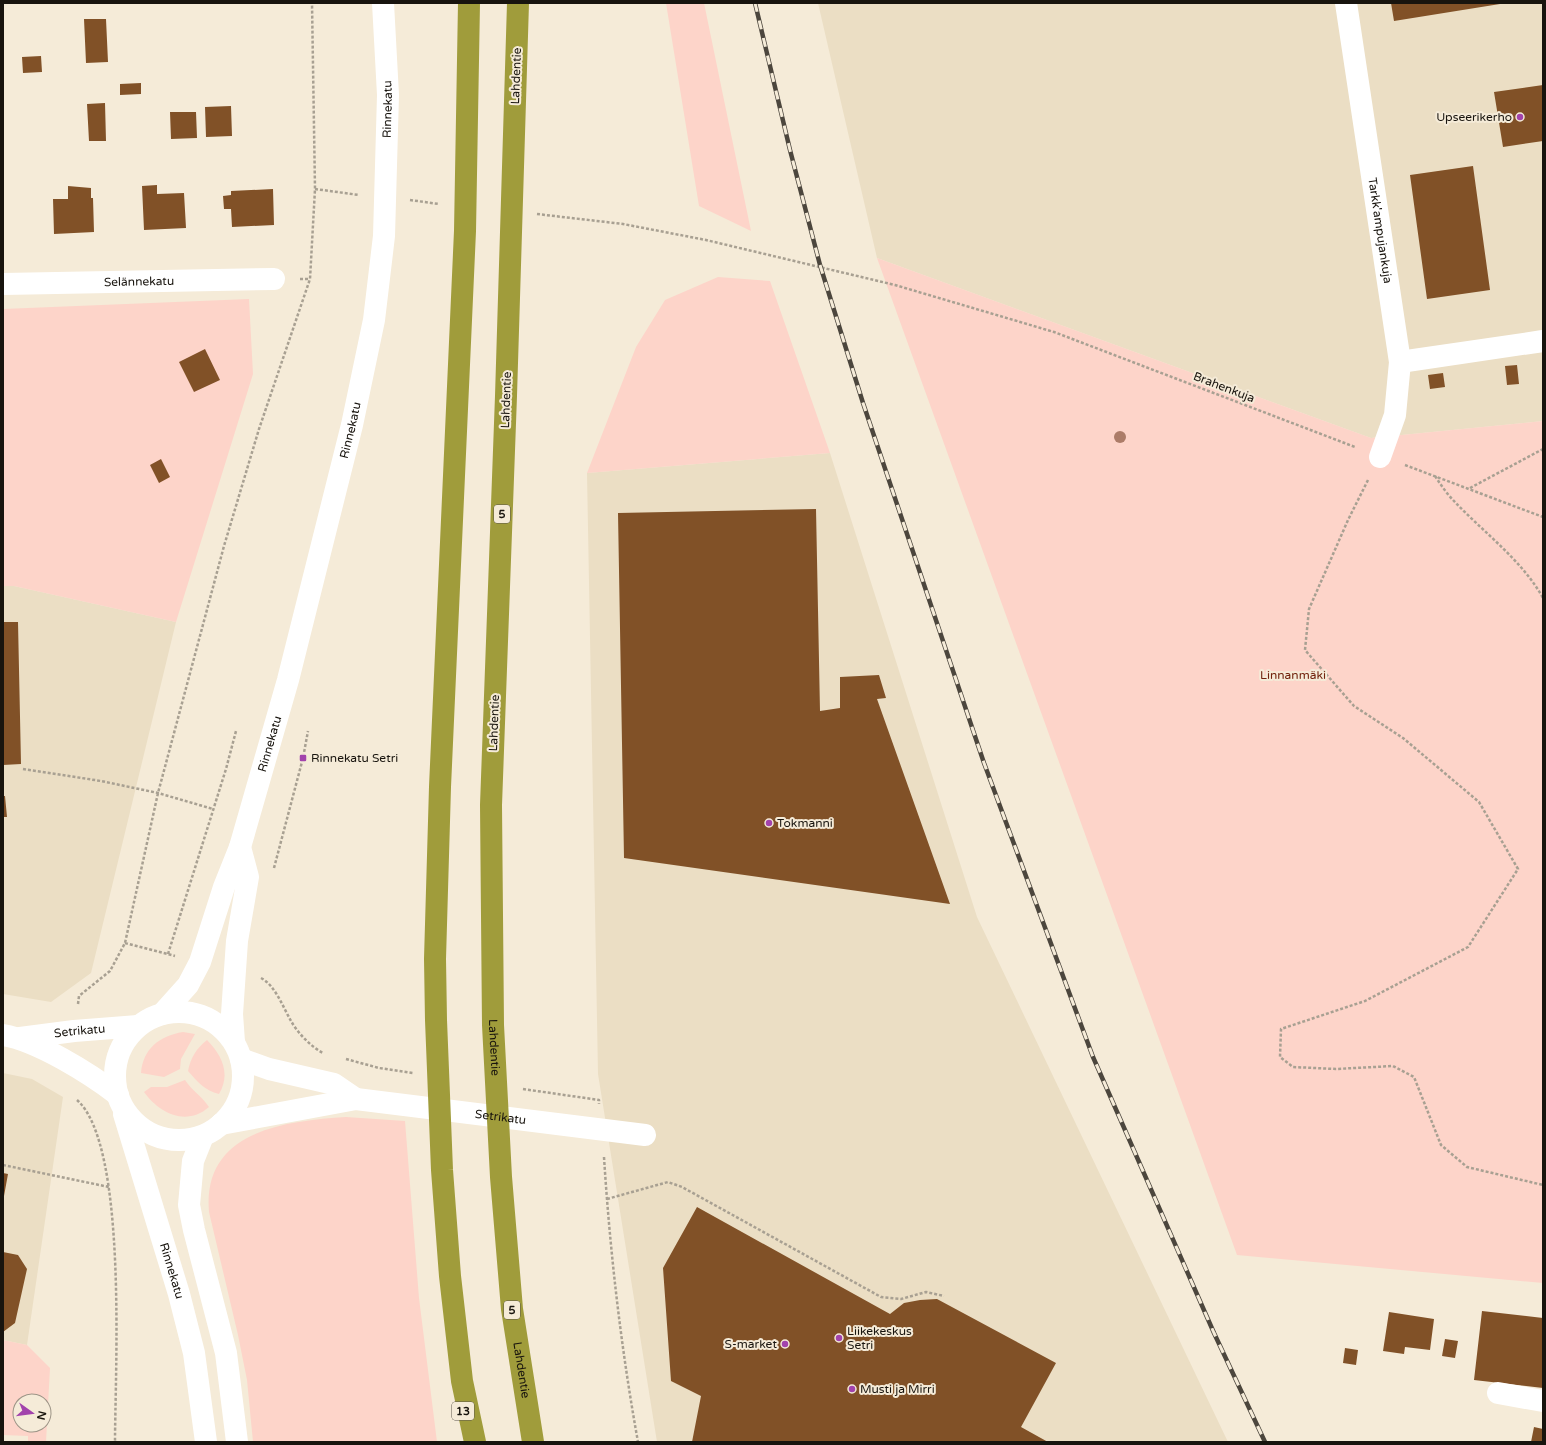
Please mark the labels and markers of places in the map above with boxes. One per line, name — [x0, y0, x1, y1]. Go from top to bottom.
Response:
place label: Upseerikerho — [1436, 110, 1512, 124]
marker: Upseerikerho — [1515, 112, 1525, 122]
place label: Rinnekatu Setri — [311, 751, 398, 765]
marker: Rinnekatu Setri — [298, 753, 308, 763]
place label: Tokmanni — [777, 816, 833, 830]
marker: Tokmanni — [764, 818, 774, 828]
place label: Liikekeskus Setri — [847, 1324, 912, 1352]
marker: Liikekeskus Setri — [834, 1333, 844, 1343]
place label: S-market — [725, 1337, 777, 1351]
marker: S-market — [780, 1339, 790, 1349]
place label: Musti ja Mirri — [860, 1382, 935, 1396]
marker: Musti ja Mirri — [847, 1384, 857, 1394]

